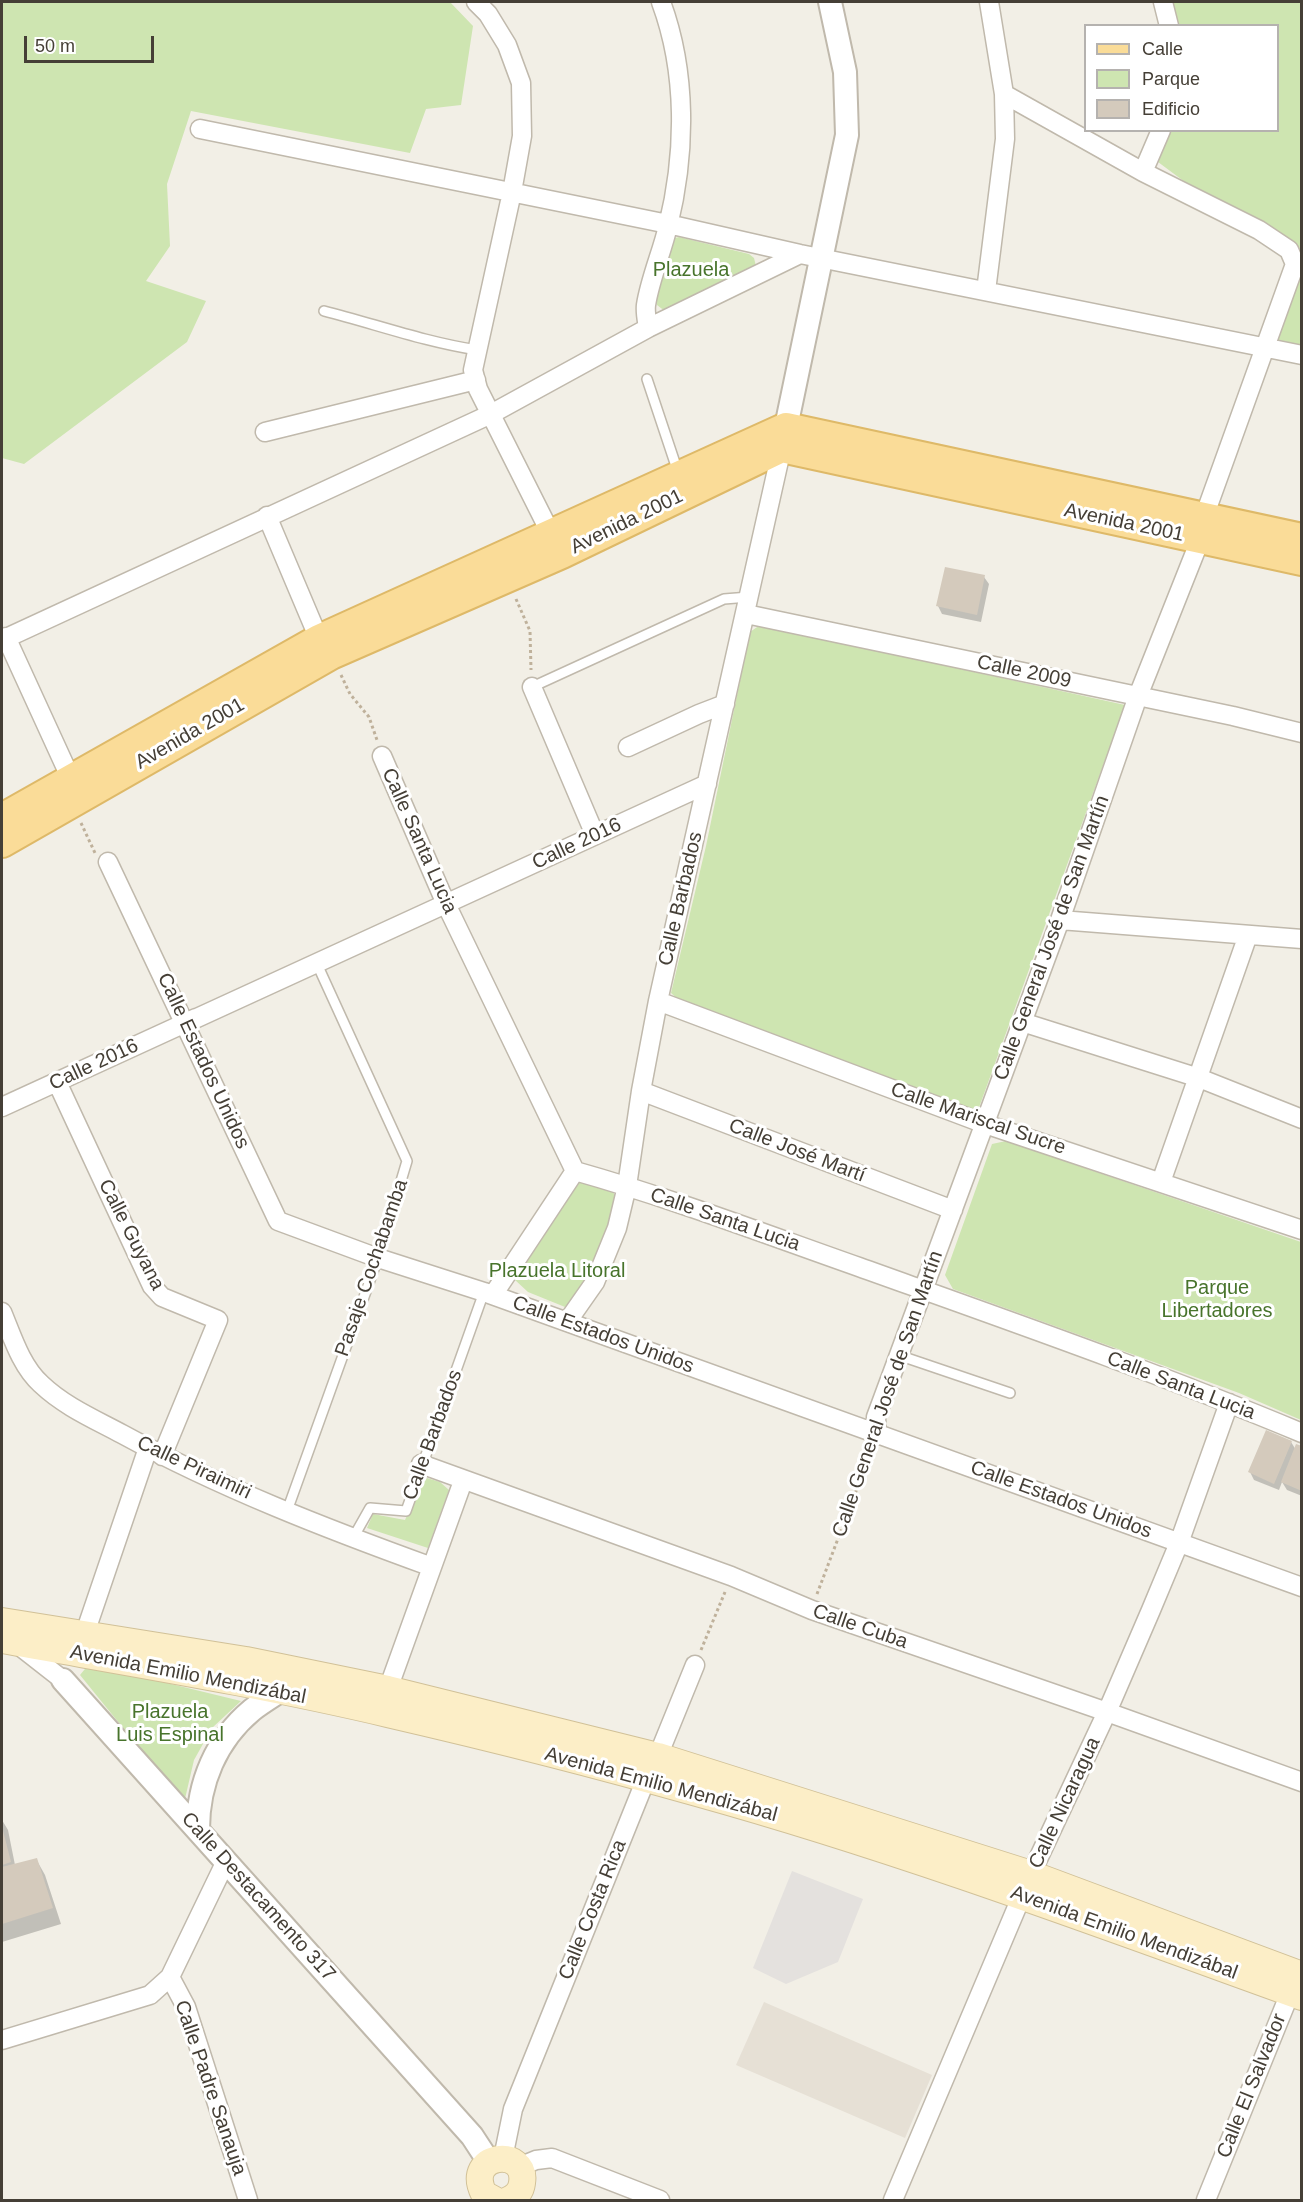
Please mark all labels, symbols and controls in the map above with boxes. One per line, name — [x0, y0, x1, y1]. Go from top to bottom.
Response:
scale bar — [27, 24, 158, 62]
legend — [1084, 24, 1279, 132]
text: 50 m — [35, 36, 75, 56]
text: Calle — [1142, 39, 1183, 59]
text: Parque — [1142, 69, 1200, 89]
text: Edificio — [1142, 99, 1200, 119]
park label: Plazuela — [653, 258, 729, 282]
street label: Avenida 2001 — [567, 484, 687, 560]
street label: Avenida 2001 — [1062, 499, 1186, 547]
street label: Calle 2009 — [975, 650, 1073, 694]
street label: Avenida 2001 — [131, 693, 249, 775]
street label: Calle Santa Lucia — [376, 765, 462, 917]
street label: Calle General José de San Martín — [989, 792, 1115, 1084]
street label: Calle 2016 — [529, 813, 625, 875]
street label: Calle Barbados — [654, 830, 708, 968]
street label: Calle Estados Unidos — [152, 969, 254, 1153]
street label: Calle 2016 — [46, 1034, 142, 1096]
street label: Calle Mariscal Sucre — [887, 1078, 1069, 1160]
street label: Calle José Martí — [725, 1114, 869, 1188]
street label: Calle Guyana — [93, 1176, 169, 1294]
street label: Pasaje Cochabamba — [330, 1176, 414, 1360]
street label: Calle Santa Lucia — [647, 1183, 803, 1257]
street label: Calle General José de San Martín — [828, 1248, 948, 1540]
park label: Plazuela Litoral — [489, 1259, 625, 1283]
park label: Parque Libertadores — [1161, 1276, 1273, 1323]
street label: Calle Estados Unidos — [509, 1291, 697, 1379]
street label: Calle Santa Lucia — [1104, 1347, 1258, 1425]
street label: Calle Barbados — [398, 1367, 468, 1503]
street label: Calle Piraimiri — [133, 1431, 255, 1505]
street label: Calle Estados Unidos — [967, 1456, 1155, 1544]
street label: Calle Cuba — [809, 1600, 911, 1654]
street label: Avenida Emilio Mendizábal — [68, 1640, 308, 1710]
park label: Plazuela Luis Espinal — [116, 1700, 224, 1747]
street label: Calle Nicaragua — [1024, 1733, 1106, 1873]
street label: Avenida Emilio Mendizábal — [542, 1742, 780, 1828]
street label: Calle Destacamento 317 — [176, 1808, 340, 1986]
street label: Calle Costa Rica — [554, 1836, 632, 1984]
street label: Avenida Emilio Mendizábal — [1007, 1881, 1241, 1985]
street label: Calle Padre Sanauja — [169, 1997, 251, 2179]
street label: Calle El Salvador — [1212, 2010, 1292, 2162]

